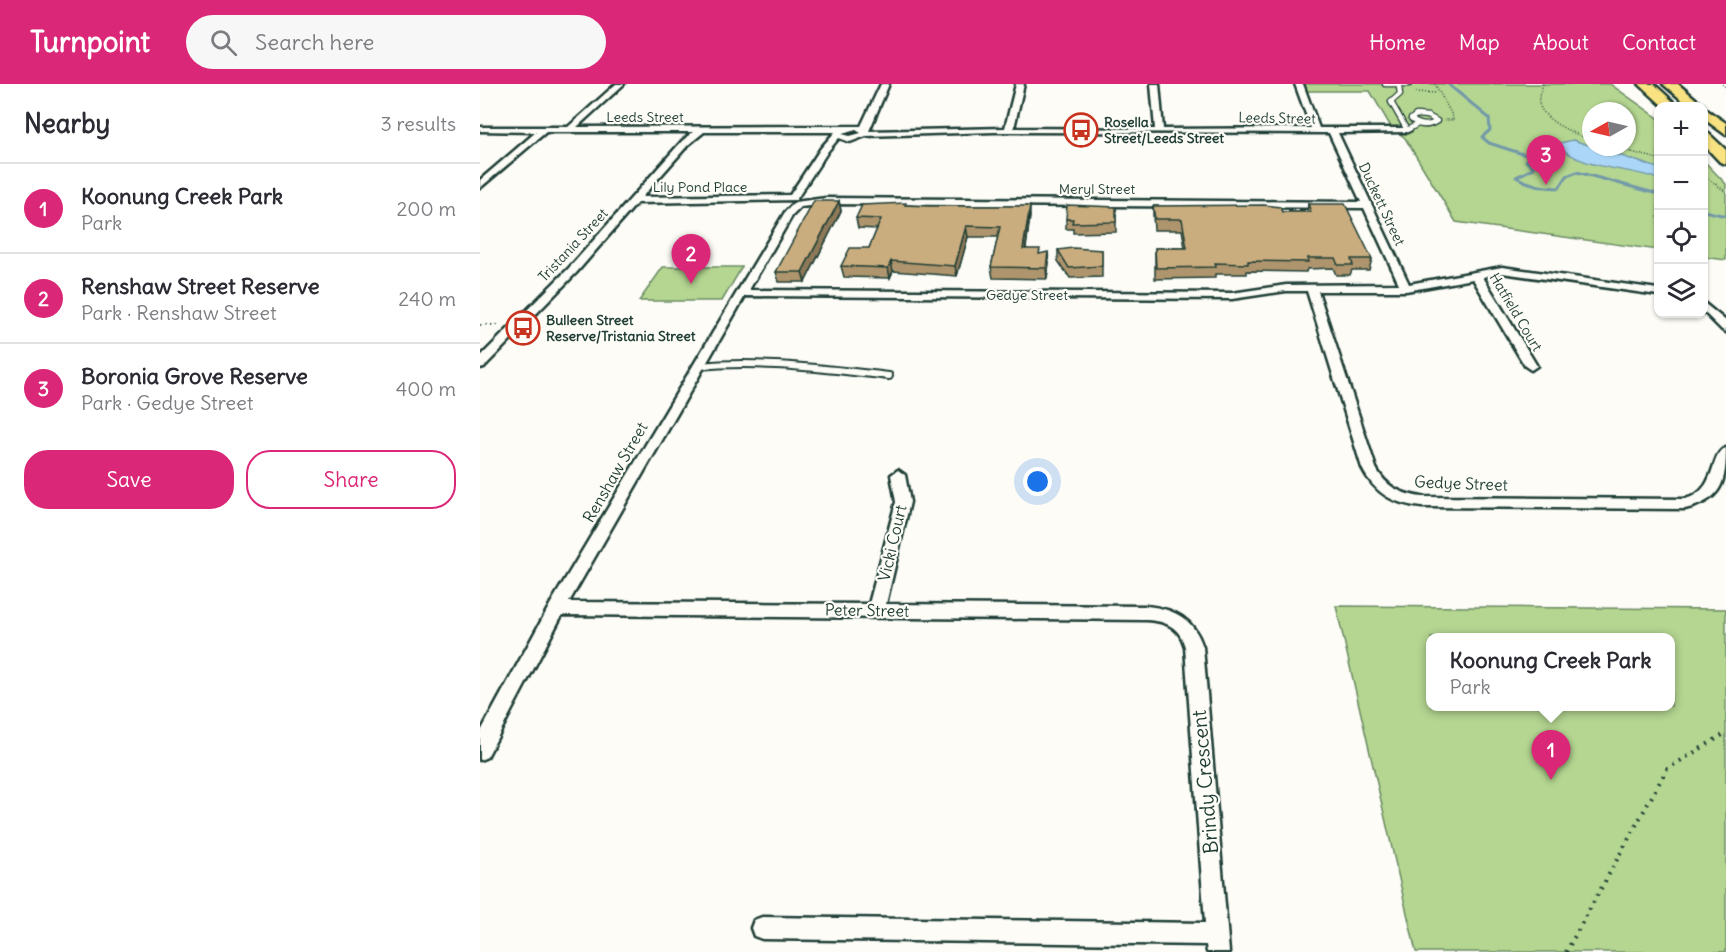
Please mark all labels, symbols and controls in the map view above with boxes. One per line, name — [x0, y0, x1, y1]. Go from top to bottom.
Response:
search box — [186, 15, 606, 69]
text: Turnpoint — [30, 24, 150, 60]
icon: search — [207, 26, 240, 59]
text: Search here — [255, 28, 374, 56]
text: Home — [1369, 29, 1426, 56]
text: Map — [1459, 29, 1500, 56]
text: About — [1533, 29, 1589, 56]
text: Contact — [1622, 29, 1696, 56]
north arrow — [1582, 102, 1636, 156]
map controls — [1654, 102, 1708, 318]
button: + — [1654, 102, 1708, 156]
text: Nearby — [24, 107, 110, 140]
street label: Leeds Street — [606, 108, 684, 126]
street label: Leeds Street — [1238, 108, 1316, 128]
text: 3 results — [380, 111, 456, 136]
bus stop icon: Rosella Street/Leeds Street — [1063, 112, 1099, 148]
place label: Rosella Street/Leeds Street — [1104, 113, 1224, 147]
pin: 3 — [1526, 135, 1566, 185]
button: − — [1654, 156, 1708, 210]
street label: Duckett Street — [1355, 159, 1409, 249]
street label: Lily Pond Place — [653, 178, 747, 196]
street label: Meryl Street — [1059, 180, 1135, 198]
text: Koonung Creek Park — [81, 182, 283, 210]
text: 1 — [40, 196, 47, 221]
text: 200 m — [396, 196, 456, 221]
street label: Tristania Street — [534, 204, 612, 286]
text: Park — [81, 210, 122, 235]
button: locate — [1654, 210, 1708, 264]
pin: 2 — [672, 234, 710, 284]
button: layers — [1654, 264, 1708, 318]
street label: Hatfield Court — [1486, 270, 1547, 355]
text: Renshaw Street Reserve — [81, 272, 320, 300]
text: 2 — [38, 286, 49, 311]
text: 240 m — [398, 286, 456, 311]
street label: Gedye Street — [986, 286, 1068, 304]
text: Park · Renshaw Street — [81, 300, 277, 325]
bus stop icon: Bulleen Street Reserve/Tristania Street — [505, 310, 541, 346]
place label: Bulleen Street Reserve/Tristania Street — [546, 311, 696, 345]
text: Boronia Grove Reserve — [81, 362, 308, 390]
text: 3 — [38, 376, 49, 401]
text: 400 m — [396, 376, 456, 401]
text: Park · Gedye Street — [81, 390, 254, 415]
street label: Renshaw Street — [578, 418, 652, 526]
button: Save — [24, 450, 234, 509]
button: Share — [246, 450, 456, 509]
your location — [1023, 467, 1052, 496]
street label: Gedye Street — [1414, 471, 1509, 495]
street label: Vicki Court — [873, 502, 911, 583]
street label: Peter Street — [825, 599, 910, 621]
popup — [1426, 633, 1675, 711]
text: Koonung Creek Park — [1449, 646, 1652, 674]
text: Park — [1449, 674, 1491, 699]
street label: Brindy Crescent — [1186, 709, 1223, 855]
pin: 1 — [1532, 730, 1570, 780]

